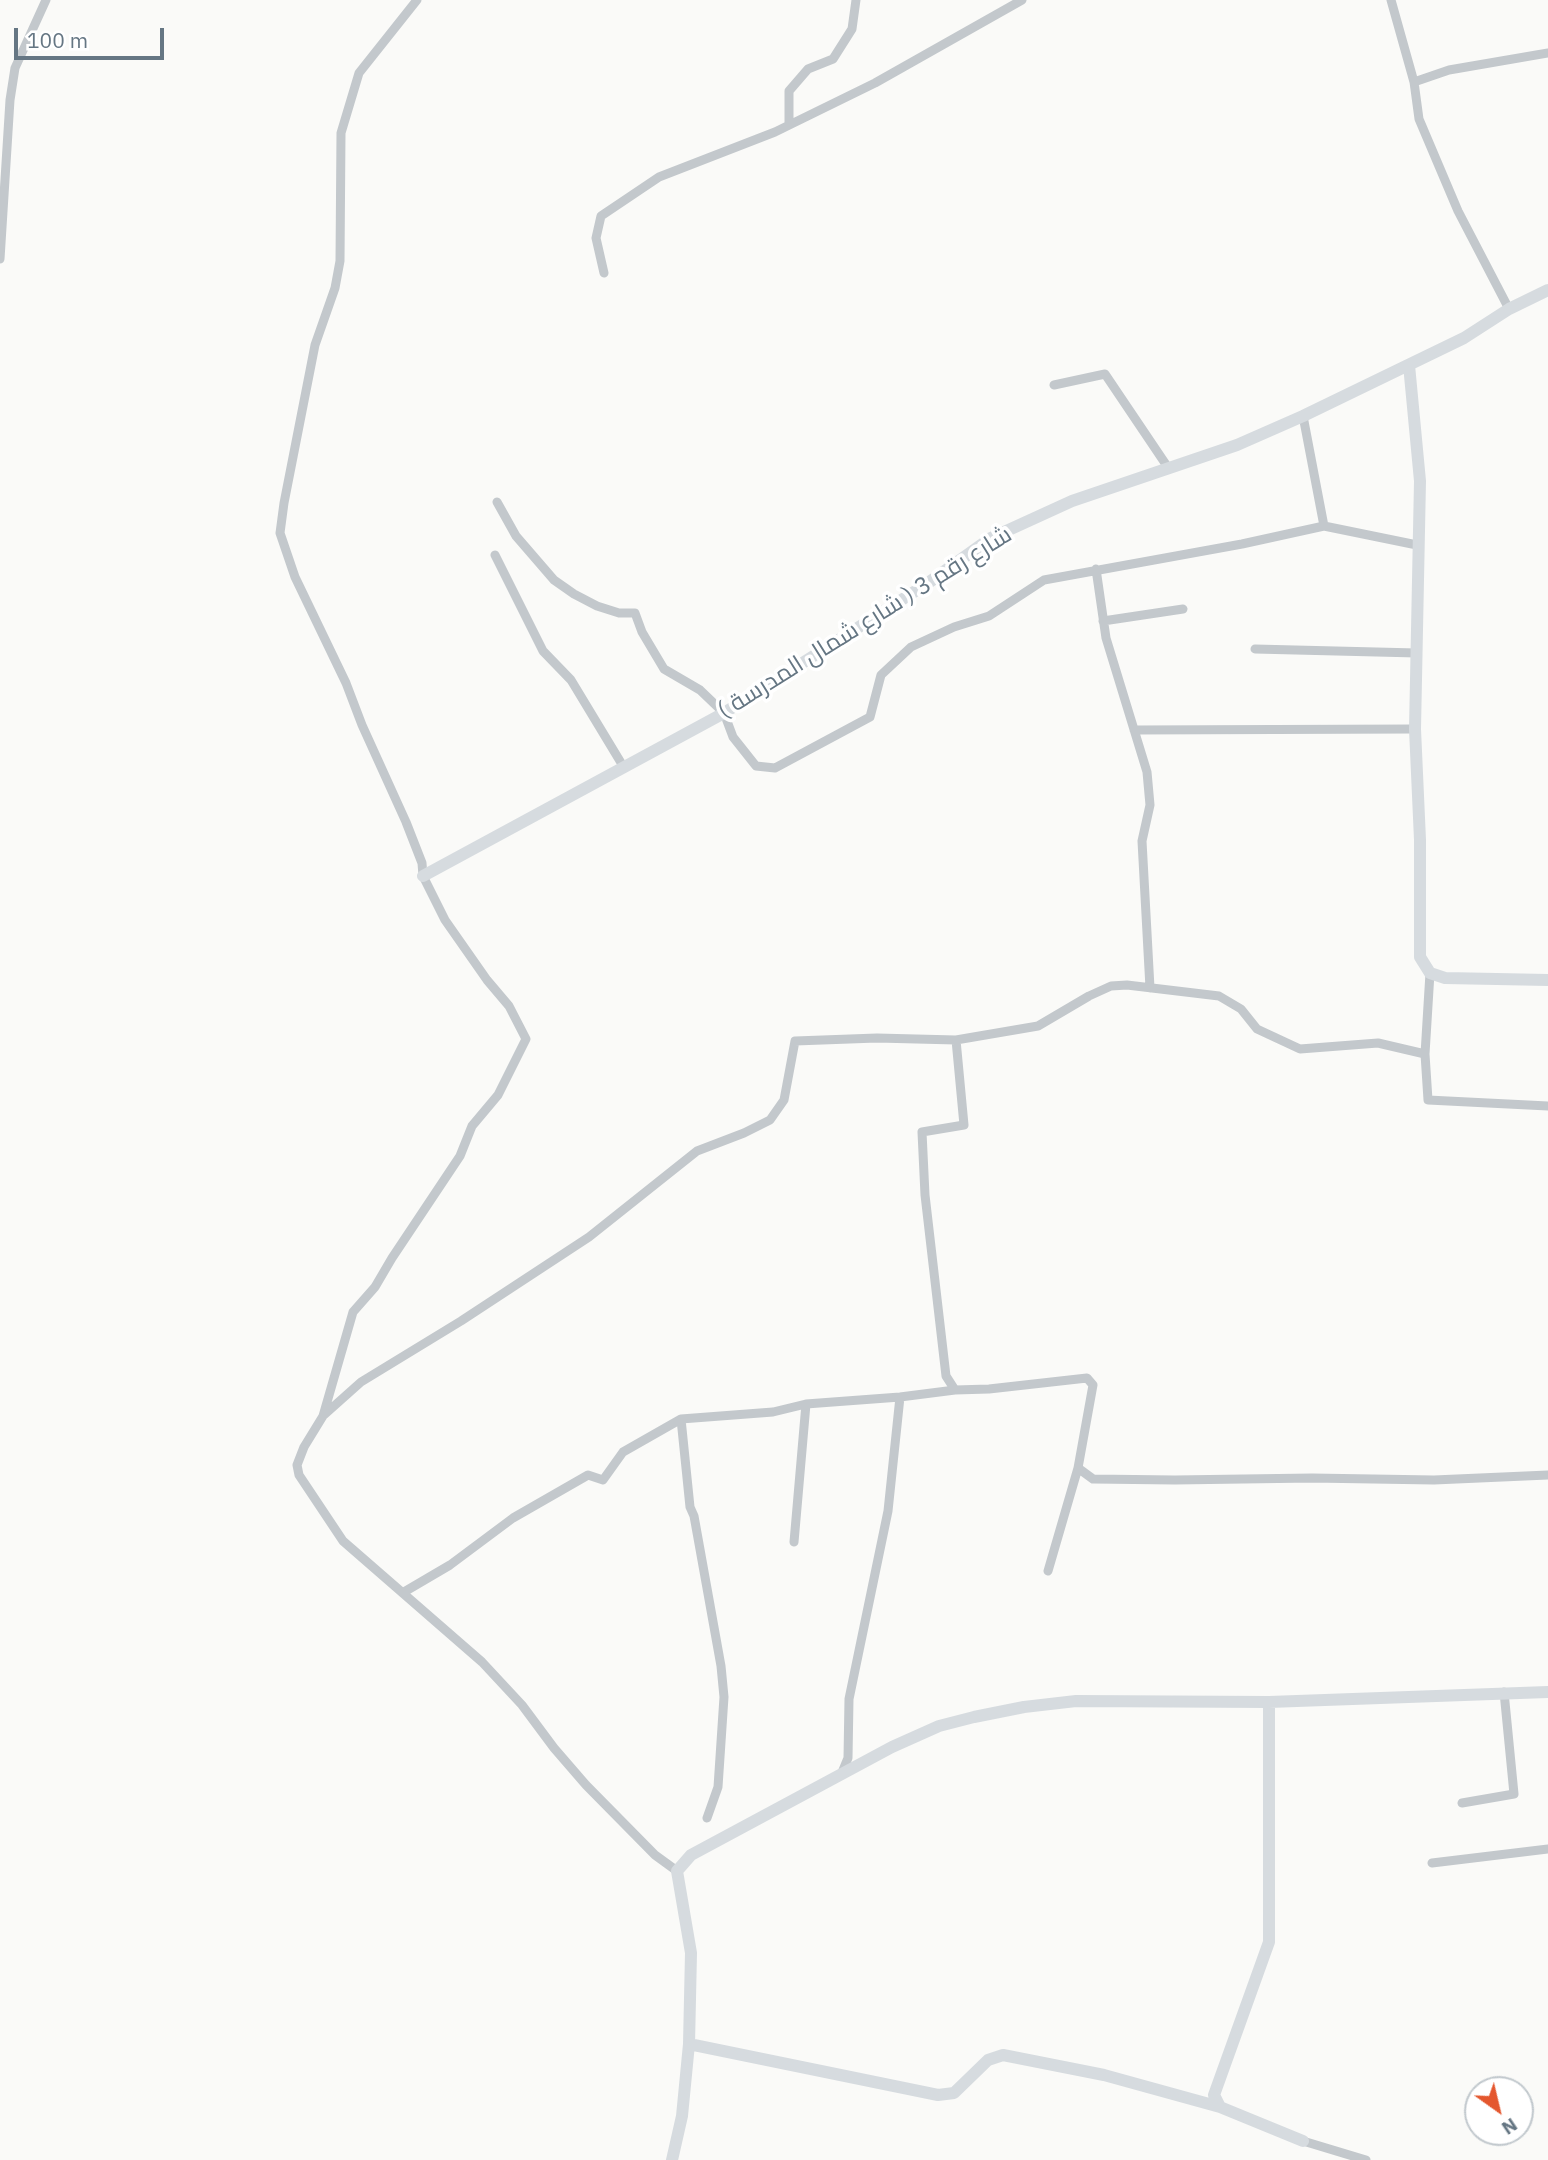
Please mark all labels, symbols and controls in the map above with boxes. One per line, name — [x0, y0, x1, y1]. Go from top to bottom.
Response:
scale bar — [18, 14, 168, 58]
text: 100 m — [27, 26, 88, 54]
street label: شارع رقم 3 ( شارع شمال المدرسة ) — [713, 520, 1017, 726]
north arrow — [1464, 2076, 1534, 2146]
text: N — [1497, 2113, 1522, 2141]

